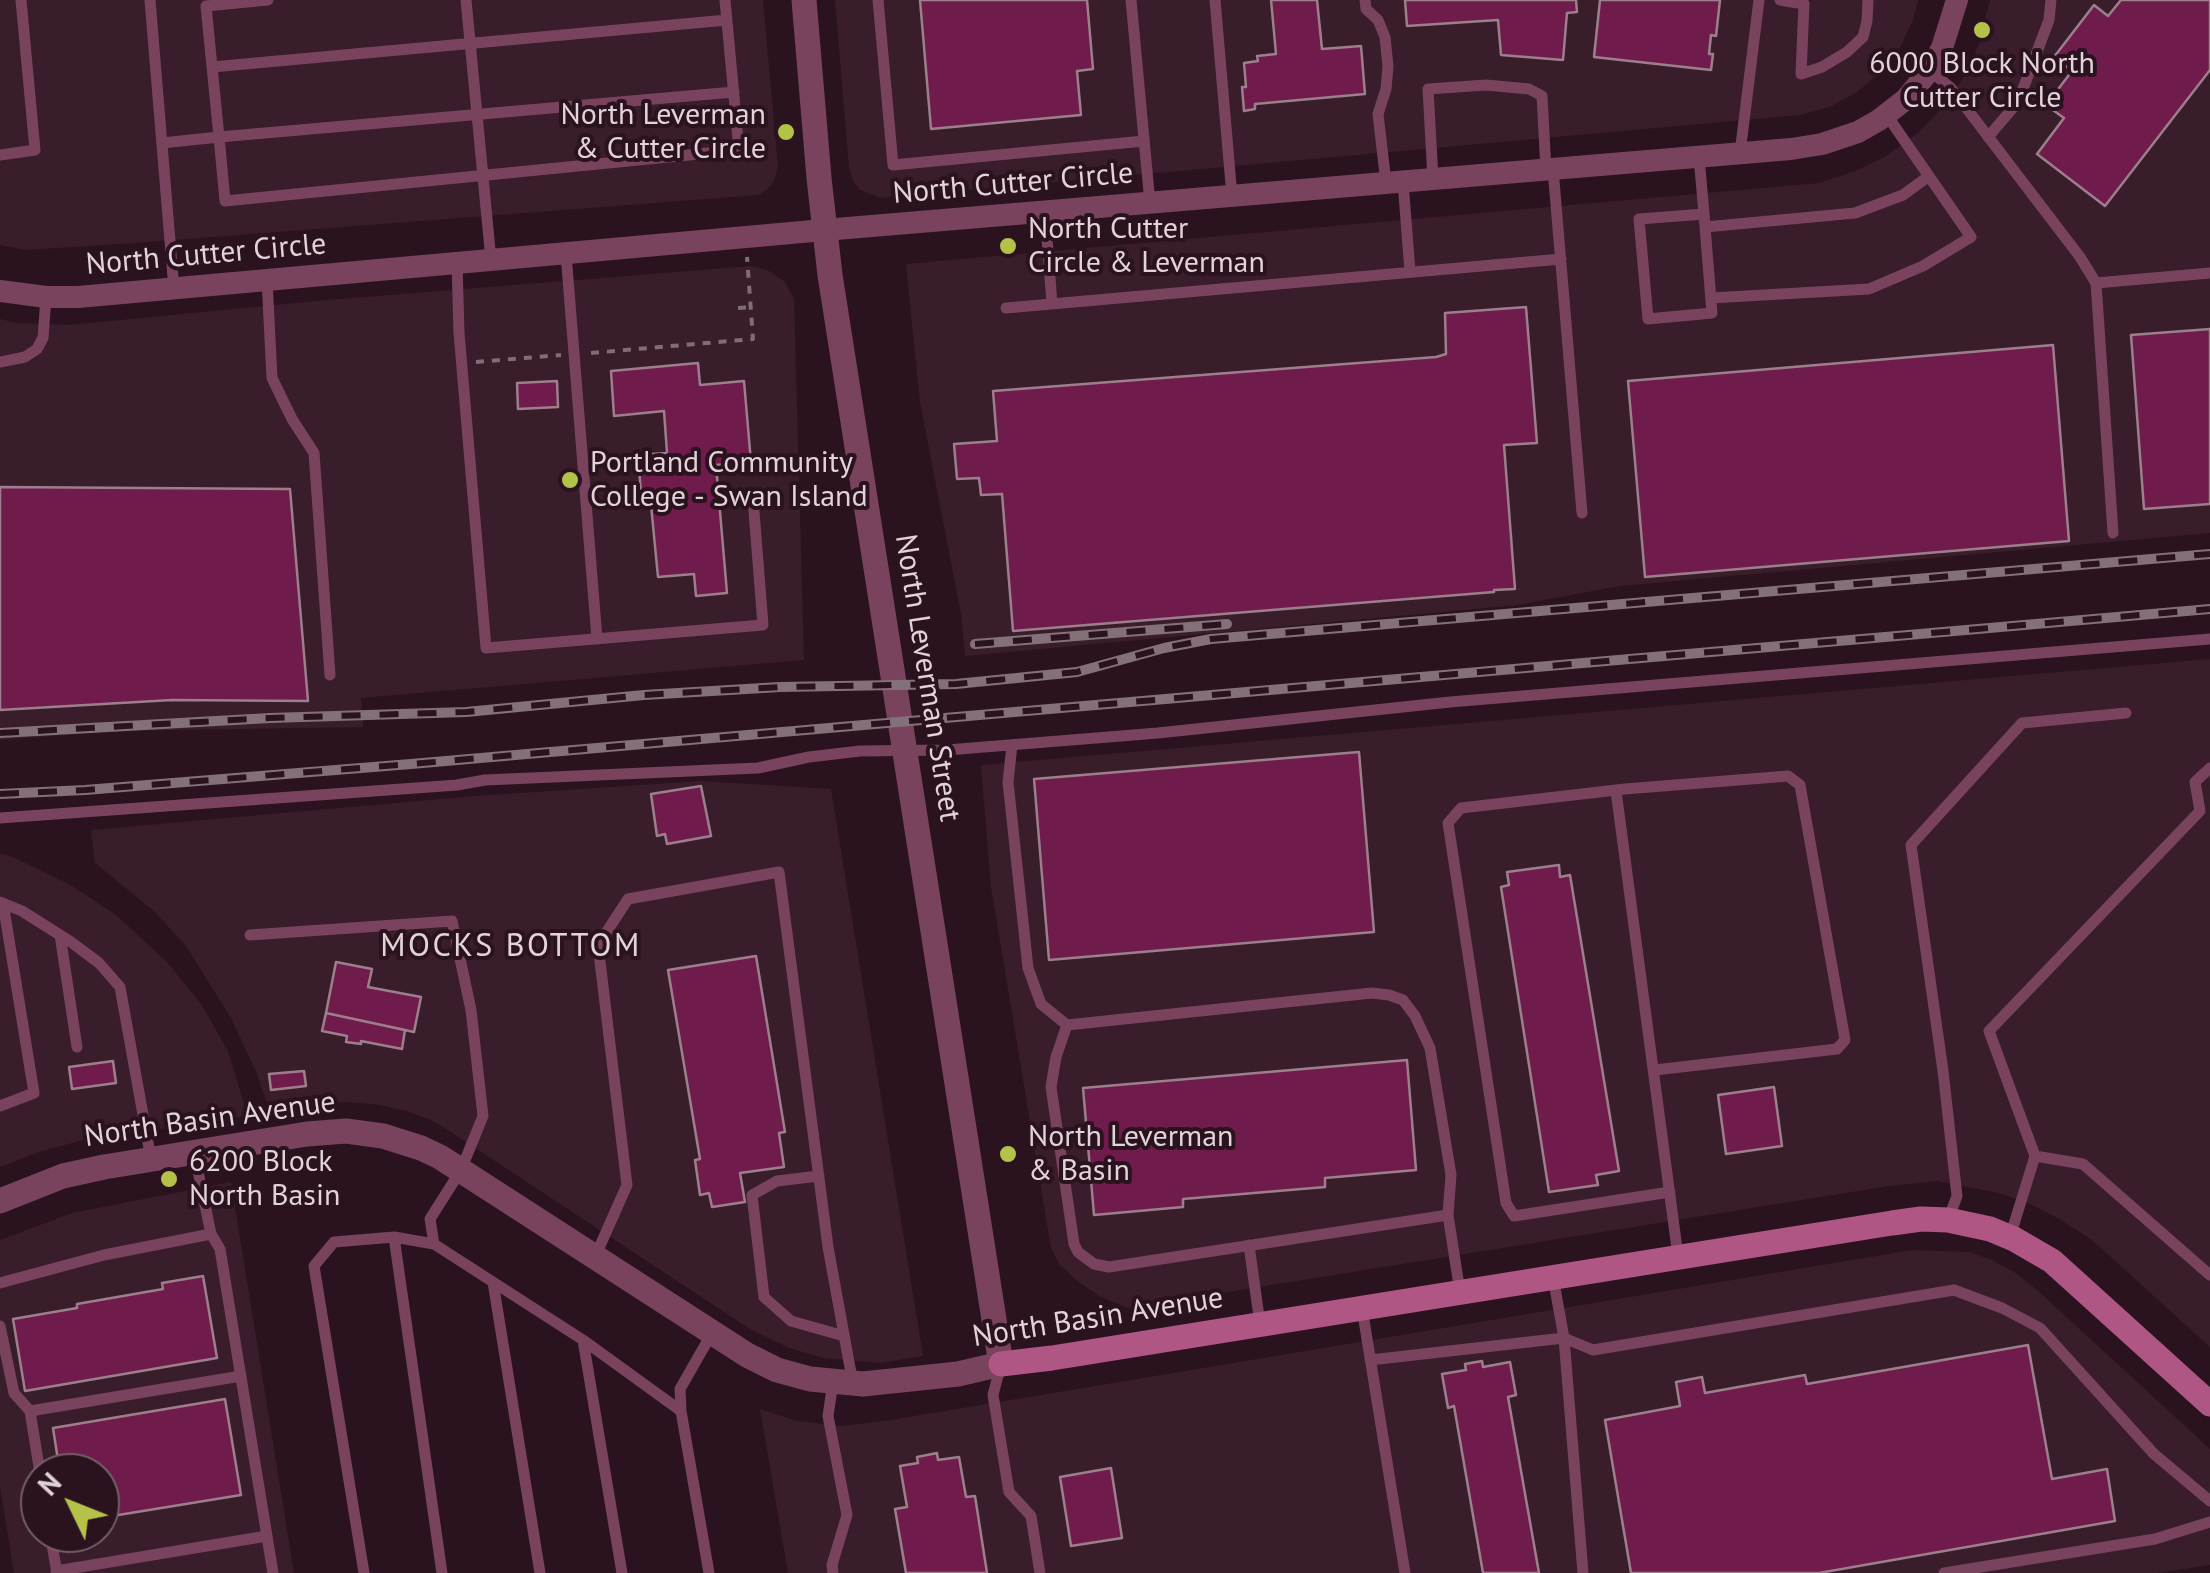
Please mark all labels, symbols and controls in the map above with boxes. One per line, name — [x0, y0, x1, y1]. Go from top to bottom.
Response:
marker: 6000 Block North Cutter Circle — [1971, 19, 1993, 41]
place label: 6000 Block North Cutter Circle — [1869, 46, 2095, 116]
place label: North Leverman & Cutter Circle — [561, 97, 766, 168]
marker: North Leverman & Cutter Circle — [775, 121, 797, 143]
street label: North Cutter Circle — [891, 156, 1135, 212]
place label: North Cutter Circle & Leverman — [1028, 211, 1265, 282]
street label: North Cutter Circle — [84, 227, 328, 283]
marker: North Cutter Circle & Leverman — [997, 235, 1019, 257]
place label: Portland Community College - Swan Island — [590, 445, 868, 516]
marker: Portland Community College - Swan Island — [559, 469, 581, 491]
street label: North Leverman Street — [887, 532, 967, 824]
district label: MOCKS BOTTOM — [380, 928, 642, 966]
street label: North Basin Avenue — [82, 1085, 338, 1155]
place label: North Leverman & Basin — [1028, 1119, 1233, 1190]
marker: North Leverman & Basin — [997, 1143, 1019, 1165]
place label: 6200 Block North Basin — [189, 1144, 340, 1214]
marker: 6200 Block North Basin — [158, 1168, 180, 1190]
street label: North Basin Avenue — [970, 1280, 1226, 1356]
north arrow — [20, 1453, 120, 1553]
text: N — [29, 1464, 69, 1503]

